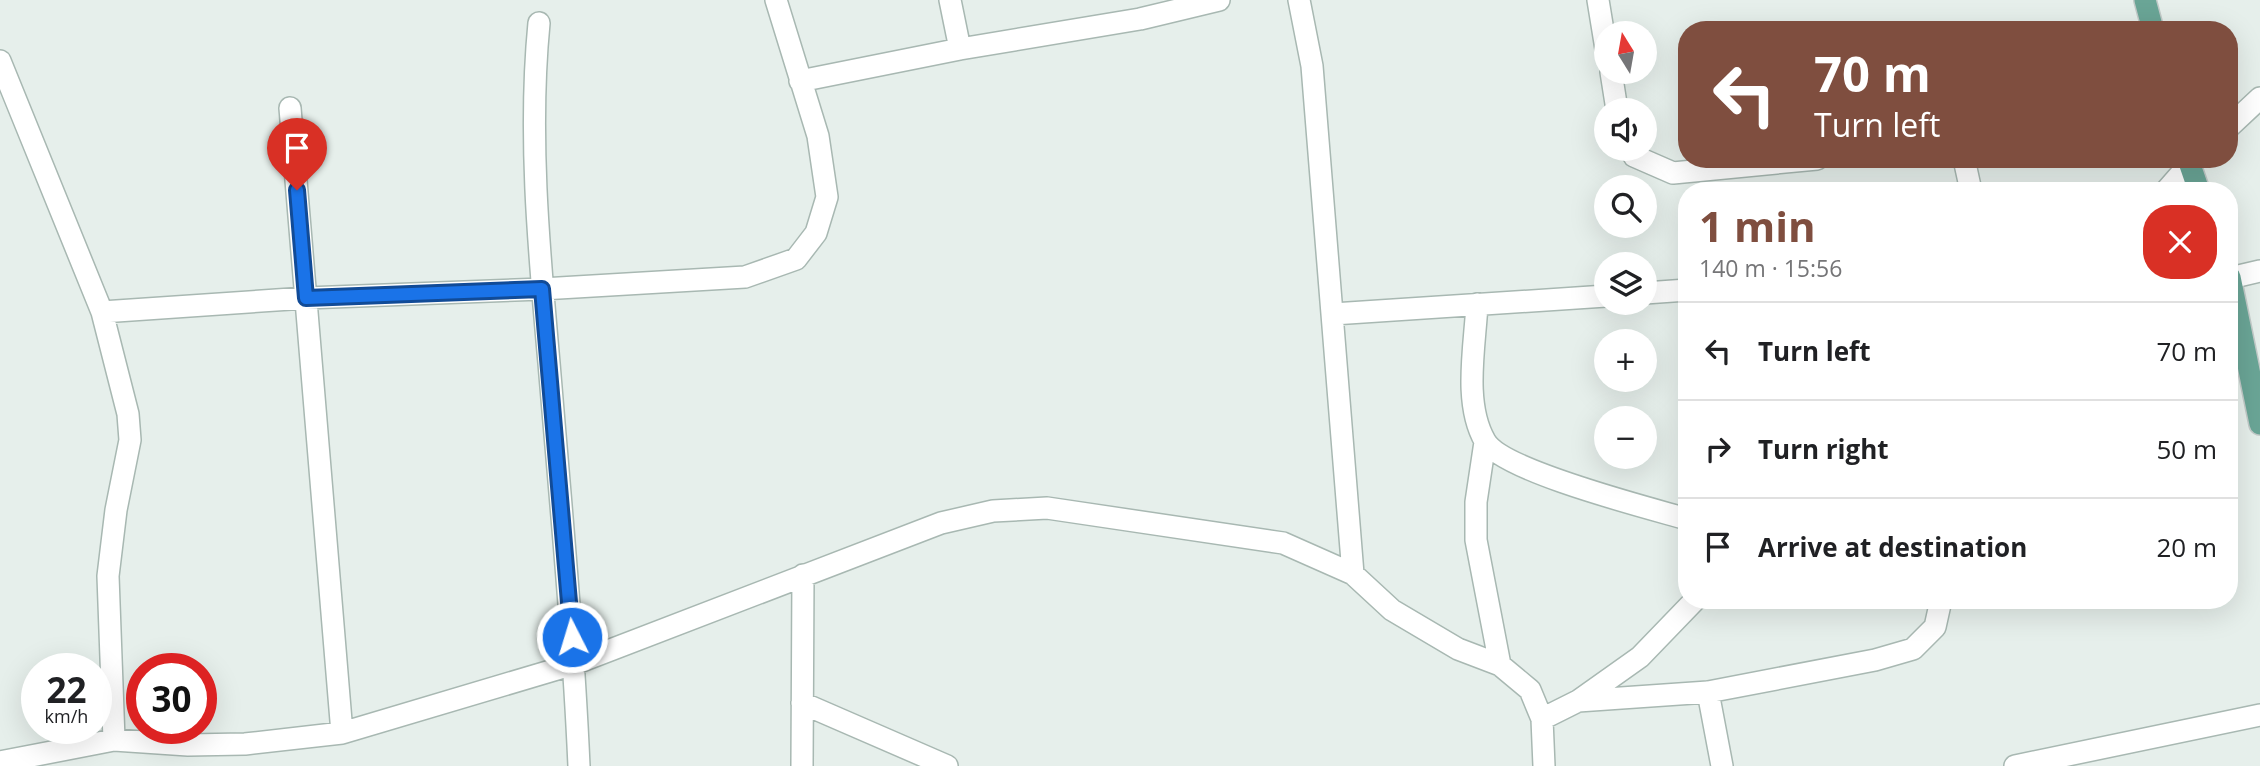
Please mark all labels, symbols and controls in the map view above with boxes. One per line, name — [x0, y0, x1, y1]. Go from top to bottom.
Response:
north arrow — [1594, 21, 1657, 84]
map controls — [1594, 21, 1657, 469]
text: 70 m — [1814, 40, 1931, 106]
icon: left — [1699, 49, 1790, 140]
button: sound — [1594, 98, 1657, 161]
text: Turn left — [1814, 103, 1940, 146]
pin — [267, 118, 327, 190]
icon: arrive — [278, 129, 316, 167]
button: search — [1594, 175, 1657, 238]
text: 1 min — [1699, 197, 1816, 254]
button: close — [2143, 205, 2217, 279]
button: layers — [1594, 252, 1657, 315]
text: 140 m · 15:56 — [1699, 252, 1842, 284]
button: + — [1594, 329, 1657, 392]
icon: left — [1699, 332, 1737, 370]
text: Turn left — [1758, 333, 1870, 369]
text: 70 m — [2156, 333, 2217, 369]
button: − — [1594, 406, 1657, 469]
icon: right — [1699, 430, 1737, 468]
text: Turn right — [1758, 431, 1889, 467]
text: 50 m — [2156, 431, 2217, 467]
icon: arrive — [1699, 528, 1737, 566]
text: Arrive at destination — [1758, 529, 2027, 565]
text: 20 m — [2156, 529, 2217, 565]
position arrow — [535, 600, 609, 674]
speed limit sign: 30 — [126, 653, 217, 744]
text: 22 — [46, 666, 87, 713]
text: km/h — [45, 704, 88, 728]

